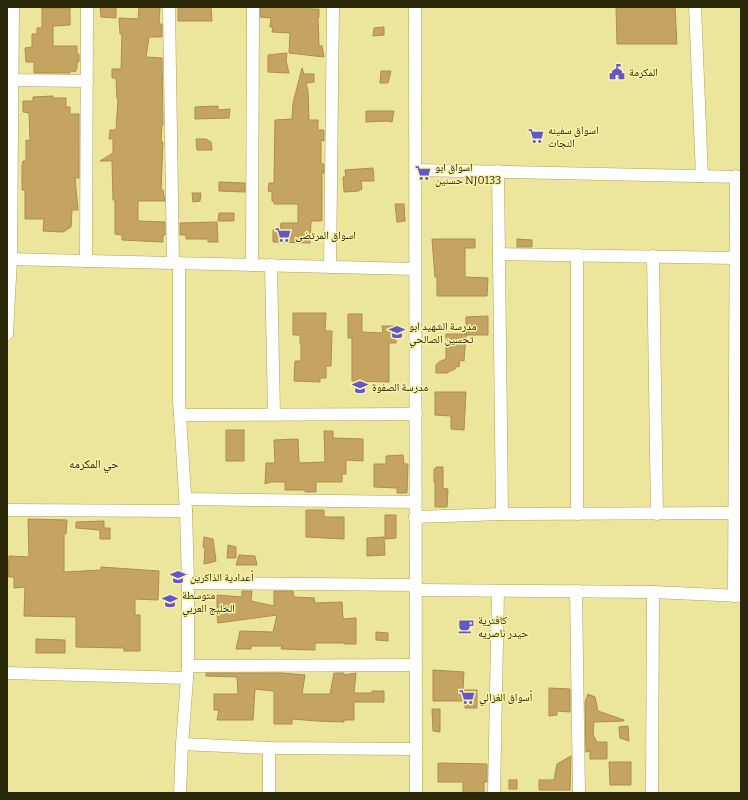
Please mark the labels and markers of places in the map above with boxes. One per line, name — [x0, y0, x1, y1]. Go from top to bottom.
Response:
public building icon: المكرمة — [608, 63, 626, 81]
place label: المكرمة — [629, 66, 658, 79]
place label: اسواق سفينه النجات — [548, 124, 599, 150]
supermarket icon: اسواق سفينه النجات — [527, 127, 545, 145]
place label: اسواق ابو حسنين NJ0133 — [435, 161, 501, 187]
supermarket icon: اسواق ابو حسنين NJ0133 — [414, 164, 432, 182]
supermarket icon: اسواق المرتضى — [274, 226, 292, 244]
place label: اسواق المرتضى — [295, 229, 356, 242]
place label: مدرسة الشهيد ابو تحسين الصالحي — [409, 320, 477, 348]
school or university icon: مدرسة الشهيد ابو تحسين الصالحي — [388, 323, 406, 341]
school or university icon: مدرسة الصفوة — [351, 378, 369, 396]
place label: مدرسة الصفوة — [372, 381, 428, 394]
school or university icon: أعدادية الذاكرين — [169, 568, 187, 586]
place label: أعدادية الذاكرين — [190, 570, 254, 584]
place label: متوسطة الخليج العربي — [182, 589, 235, 617]
school or university icon: متوسطة الخليج العربي — [161, 592, 179, 610]
place label: كافترية حيدر ناصريه — [478, 614, 528, 640]
cafe icon: كافترية حيدر ناصريه — [457, 617, 475, 635]
supermarket icon: أسواق الغزالي — [458, 688, 476, 706]
place label: أسواق الغزالي — [479, 690, 532, 706]

